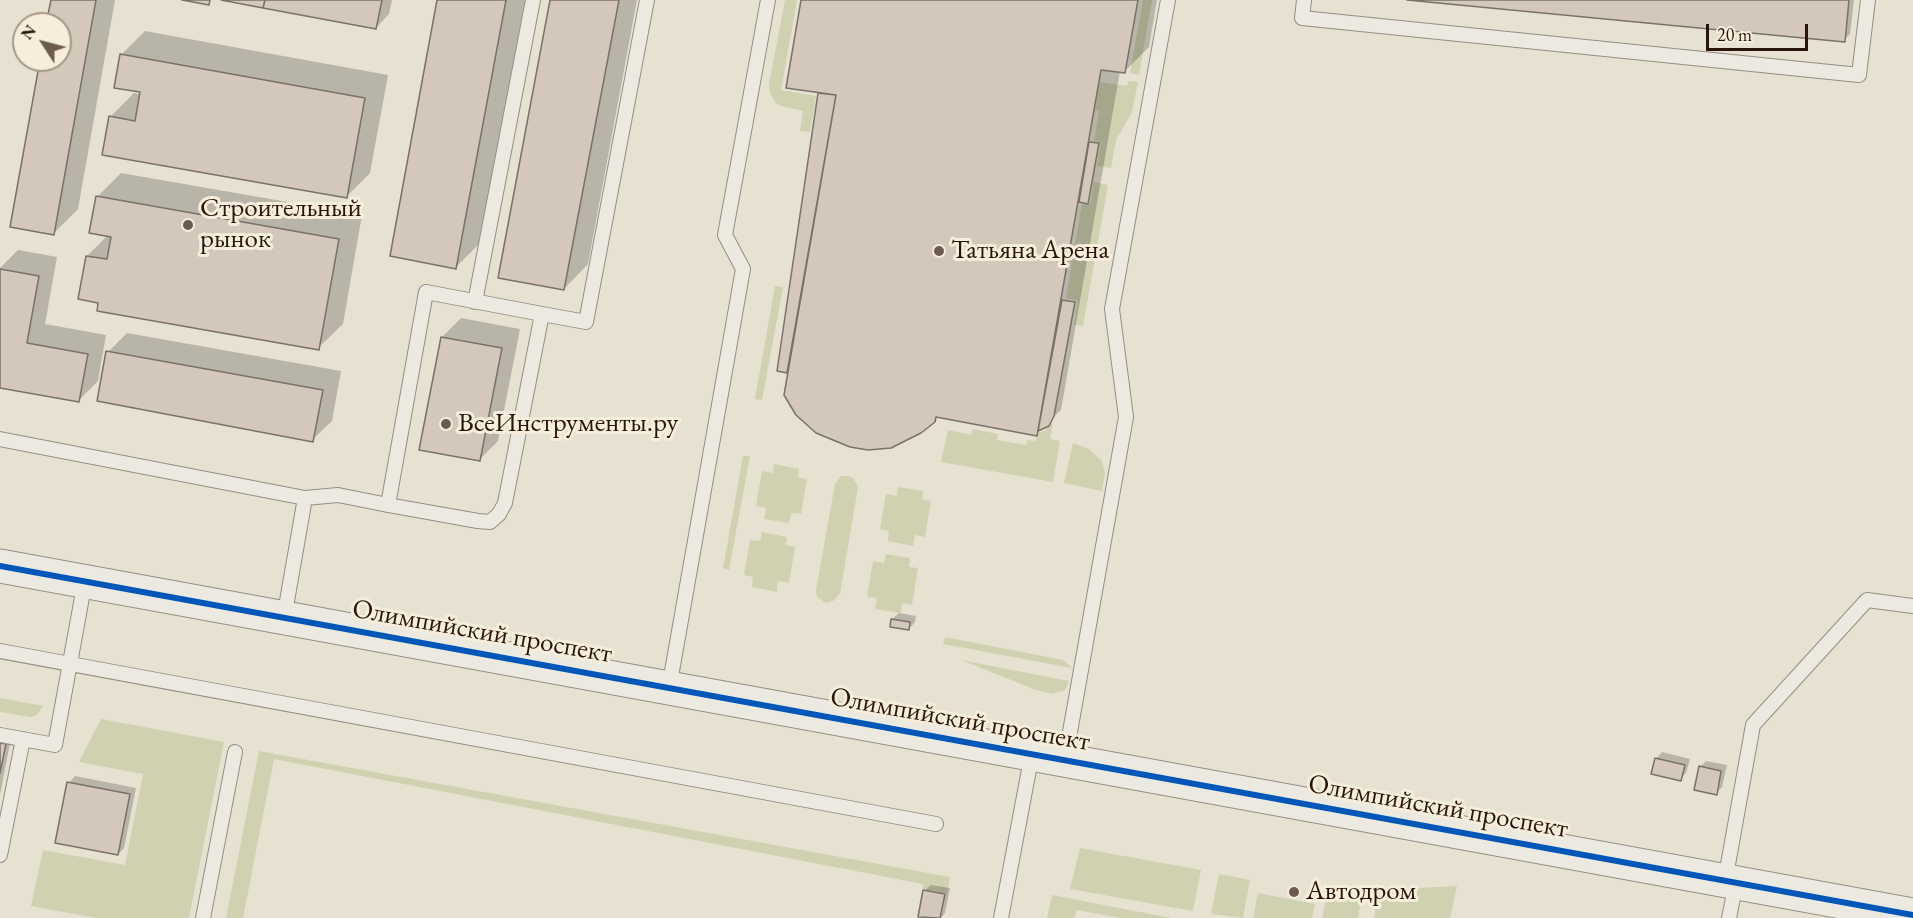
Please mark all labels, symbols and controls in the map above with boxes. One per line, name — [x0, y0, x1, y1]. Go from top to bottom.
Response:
north arrow — [12, 12, 72, 72]
scale bar — [1709, 12, 1811, 50]
text: N — [16, 21, 41, 44]
text: 20 m — [1717, 23, 1752, 46]
place label: Строительный рынок — [200, 193, 362, 256]
marker: Строительный рынок — [181, 218, 195, 232]
place label: Татьяна Арена — [951, 235, 1109, 267]
marker: Татьяна Арена — [932, 244, 946, 258]
place label: ВсеИнструменты.ру — [458, 408, 678, 440]
marker: ВсеИнструменты.ру — [439, 417, 453, 431]
street label: Олимпийский проспект — [350, 593, 614, 671]
street label: Олимпийский проспект — [828, 681, 1092, 759]
street label: Олимпийский проспект — [1306, 768, 1570, 846]
place label: Автодром — [1306, 876, 1416, 908]
marker: Автодром — [1287, 885, 1301, 899]

